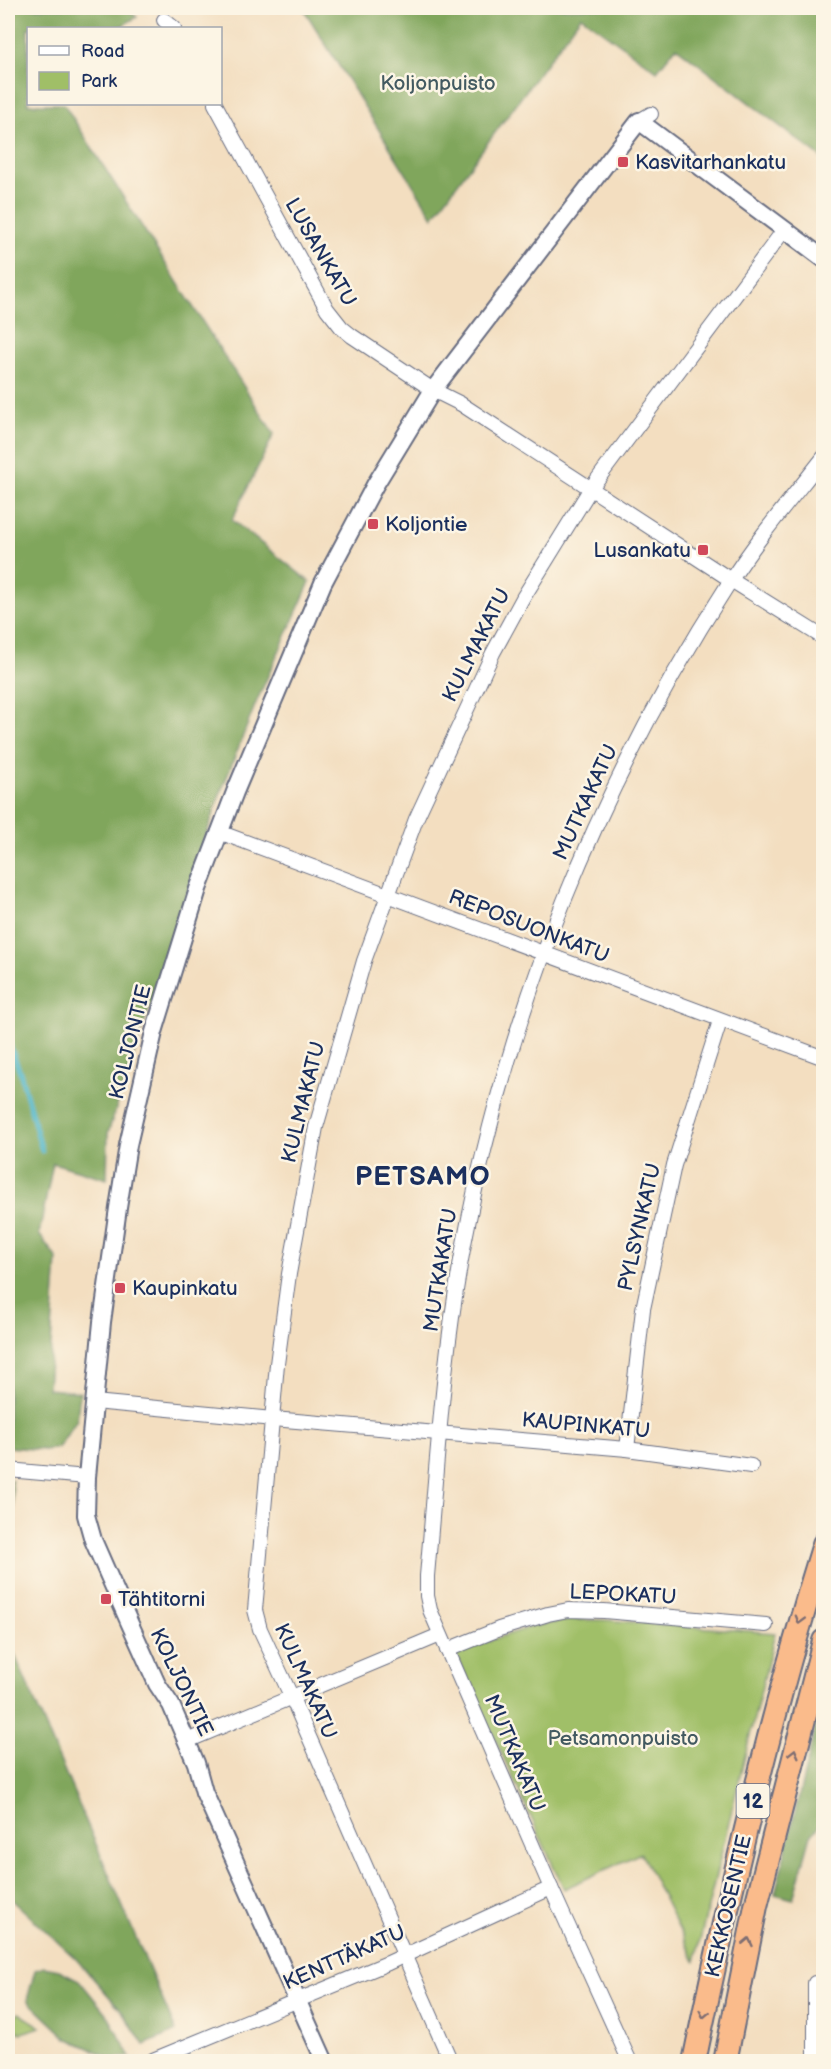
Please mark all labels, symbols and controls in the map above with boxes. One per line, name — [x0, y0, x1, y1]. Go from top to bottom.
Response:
legend — [27, 27, 222, 105]
text: Road — [81, 41, 125, 62]
text: Park — [81, 71, 117, 92]
park label: Koljonpuisto — [380, 71, 496, 96]
place label: Kasvitarhankatu — [635, 150, 786, 175]
marker: Kasvitarhankatu — [616, 155, 630, 169]
street label: LUSANKATU — [279, 194, 362, 311]
place label: Koljontie — [385, 512, 468, 537]
marker: Koljontie — [366, 517, 380, 531]
place label: Lusankatu — [593, 538, 691, 563]
marker: Lusankatu — [696, 543, 710, 557]
street label: KULMAKATU — [437, 584, 516, 706]
street label: MUTKAKATU — [548, 740, 623, 864]
street label: REPOSUONKATU — [445, 884, 613, 969]
street label: KOLJONTIE — [104, 982, 157, 1102]
street label: KULMAKATU — [276, 1039, 331, 1165]
district label: PETSAMO — [355, 1161, 491, 1193]
street label: PYLSYNKATU — [613, 1161, 666, 1293]
street label: MUTKAKATU — [418, 1207, 463, 1334]
place label: Kaupinkatu — [132, 1276, 238, 1301]
marker: Kaupinkatu — [113, 1281, 127, 1295]
street label: KAUPINKATU — [521, 1407, 651, 1444]
street label: LEPOKATU — [569, 1579, 677, 1610]
place label: Tähtitorni — [118, 1587, 205, 1612]
marker: Tähtitorni — [99, 1592, 113, 1606]
one-way arrow — [795, 1614, 807, 1625]
street label: KULMAKATU — [269, 1619, 342, 1743]
street label: KOLJONTIE — [145, 1624, 218, 1740]
street label: MUTKAKATU — [479, 1691, 550, 1815]
park label: Petsamonpuisto — [547, 1726, 699, 1751]
one-way arrow — [787, 1748, 800, 1758]
road number: 12 — [736, 1784, 770, 1818]
street label: KEKKOSENTIE — [700, 1832, 757, 1980]
street label: KENTTÄKATU — [279, 1919, 409, 1996]
one-way arrow — [741, 1938, 754, 1948]
one-way arrow — [698, 2008, 711, 2018]

